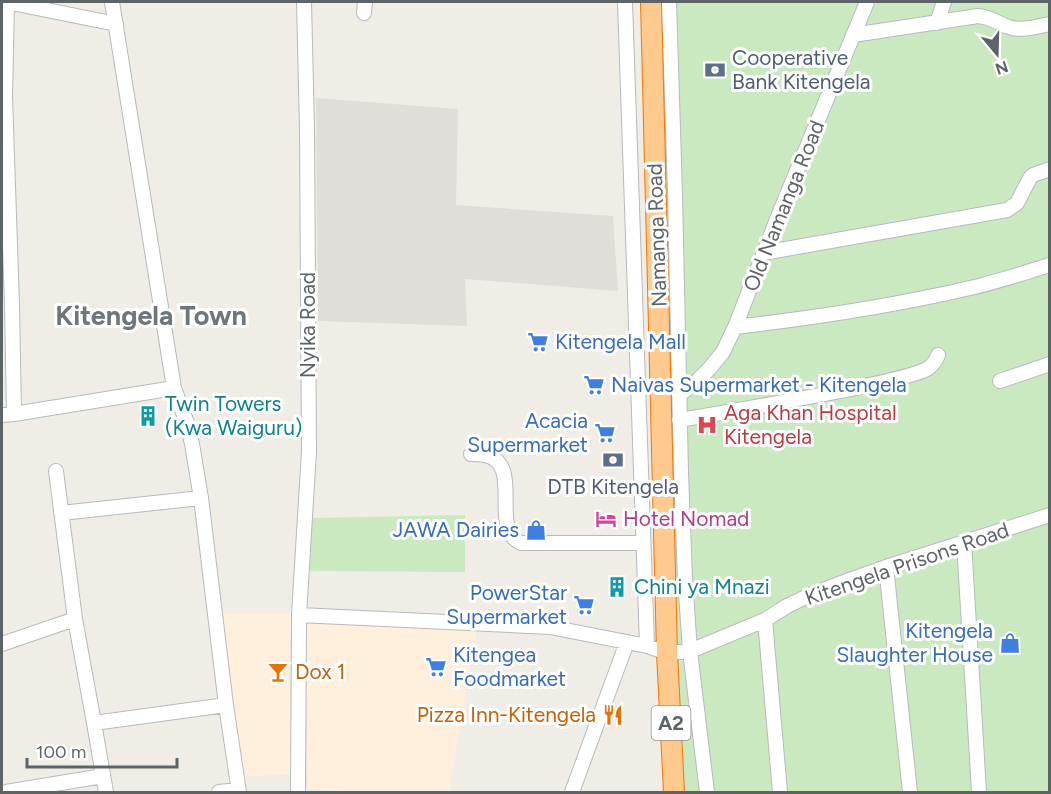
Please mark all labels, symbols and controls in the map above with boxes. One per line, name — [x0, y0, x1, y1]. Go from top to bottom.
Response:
north arrow — [967, 24, 1027, 84]
place label: Cooperative Bank Kitengela — [732, 45, 871, 94]
text: N — [993, 57, 1011, 79]
bank icon: Cooperative Bank Kitengela — [703, 58, 727, 82]
street label: Old Namanga Road — [738, 117, 829, 295]
street label: Namanga Road — [641, 163, 672, 307]
street label: Nyika Road — [295, 272, 320, 378]
district label: Kitengela Town — [55, 299, 247, 332]
place label: Kitengela Mall — [555, 329, 686, 354]
supermarket icon: Kitengela Mall — [526, 330, 550, 354]
place label: Naivas Supermarket - Kitengela — [611, 372, 907, 397]
supermarket icon: Naivas Supermarket - Kitengela — [582, 373, 606, 397]
place label: Twin Towers (Kwa Waiguru) — [165, 391, 302, 440]
place label: Aga Khan Hospital Kitengela — [724, 400, 897, 449]
building icon: Twin Towers (Kwa Waiguru) — [136, 404, 160, 428]
place label: Acacia Supermarket — [467, 408, 588, 457]
hospital icon: Aga Khan Hospital Kitengela — [695, 413, 719, 437]
supermarket icon: Acacia Supermarket — [593, 421, 617, 445]
bank icon: DTB Kitengela — [601, 448, 625, 472]
place label: DTB Kitengela — [547, 474, 679, 499]
place label: Hotel Nomad — [623, 506, 749, 531]
hotel icon: Hotel Nomad — [594, 507, 618, 531]
place label: JAWA Dairies — [393, 517, 519, 542]
street label: Kitengela Prisons Road — [802, 517, 1012, 610]
shop icon: JAWA Dairies — [524, 518, 548, 542]
place label: Chini ya Mnazi — [634, 574, 770, 599]
building icon: Chini ya Mnazi — [605, 575, 629, 599]
place label: PowerStar Supermarket — [446, 580, 567, 629]
supermarket icon: PowerStar Supermarket — [572, 593, 596, 617]
place label: Kitengela Slaughter House — [836, 618, 993, 667]
shop icon: Kitengela Slaughter House — [998, 631, 1022, 655]
place label: Kitengea Foodmarket — [453, 642, 566, 691]
supermarket icon: Kitengea Foodmarket — [424, 655, 448, 679]
place label: Dox 1 — [295, 659, 345, 684]
bar icon: Dox 1 — [266, 660, 290, 684]
place label: Pizza Inn-Kitengela — [417, 702, 596, 727]
restaurant icon: Pizza Inn-Kitengela — [601, 703, 625, 727]
road number: A2 — [652, 706, 690, 740]
scale bar — [27, 731, 177, 769]
text: 100 m — [36, 741, 86, 763]

